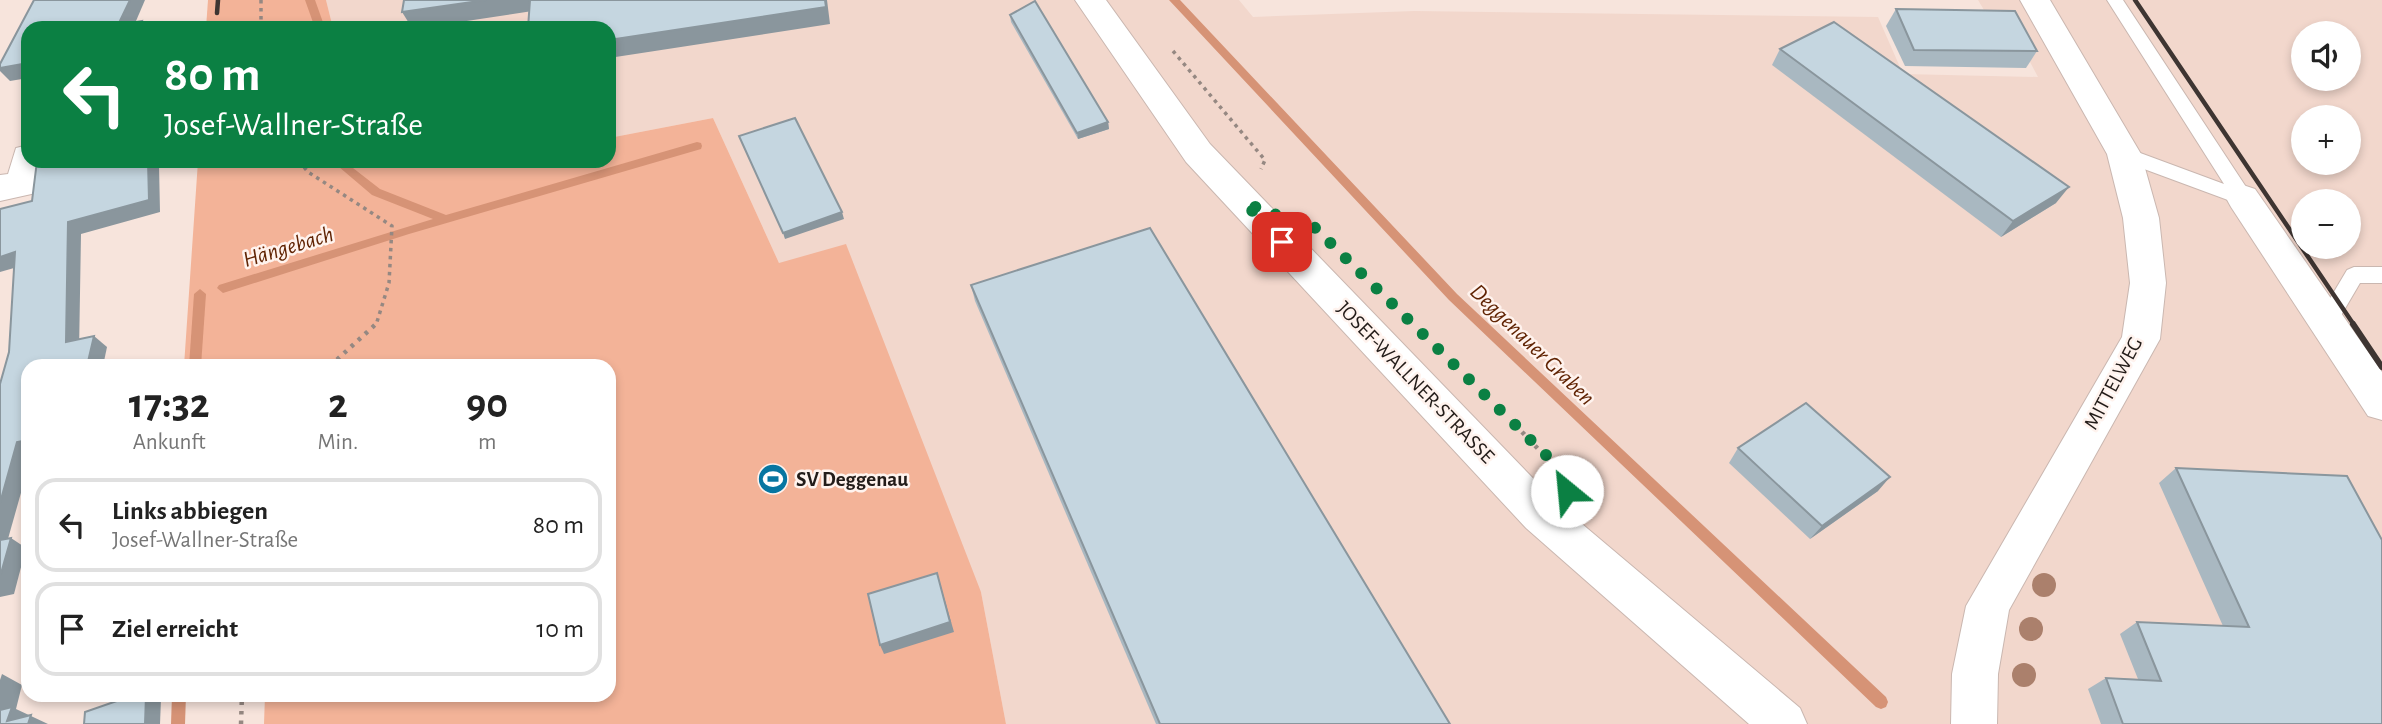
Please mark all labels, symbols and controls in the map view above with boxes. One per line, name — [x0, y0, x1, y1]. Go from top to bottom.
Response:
map controls — [2291, 21, 2361, 259]
button: sound — [2291, 21, 2361, 91]
icon: left — [49, 49, 140, 140]
text: 80 m — [164, 51, 261, 100]
button: + — [2291, 105, 2361, 175]
text: Josef-Wallner-Straße — [164, 109, 423, 141]
button: − — [2291, 189, 2361, 259]
pin — [1252, 212, 1312, 272]
water label: Hängebach — [241, 223, 336, 272]
icon: arrive — [1263, 223, 1301, 261]
water label: Deggenauer Graben — [1465, 280, 1599, 410]
street label: JOSEF-WALLNER-STRASSE — [1333, 297, 1498, 467]
street label: MITTELWEG — [2080, 334, 2147, 433]
text: 17:32 — [129, 383, 210, 425]
text: 2 — [328, 383, 348, 425]
text: 90 — [466, 383, 508, 425]
text: Ankunft — [133, 431, 206, 454]
text: Min. — [317, 431, 358, 454]
text: m — [478, 431, 496, 454]
position arrow — [1530, 454, 1604, 528]
sports icon: SV Deggenau — [756, 462, 790, 496]
place label: SV Deggenau — [796, 469, 908, 490]
text: Links abbiegen — [112, 498, 268, 524]
icon: left — [53, 506, 91, 544]
text: 80 m — [533, 512, 584, 538]
text: Josef-Wallner-Straße — [112, 529, 298, 552]
icon: arrive — [53, 610, 91, 648]
text: Ziel erreicht — [112, 616, 238, 642]
text: 10 m — [536, 616, 584, 642]

